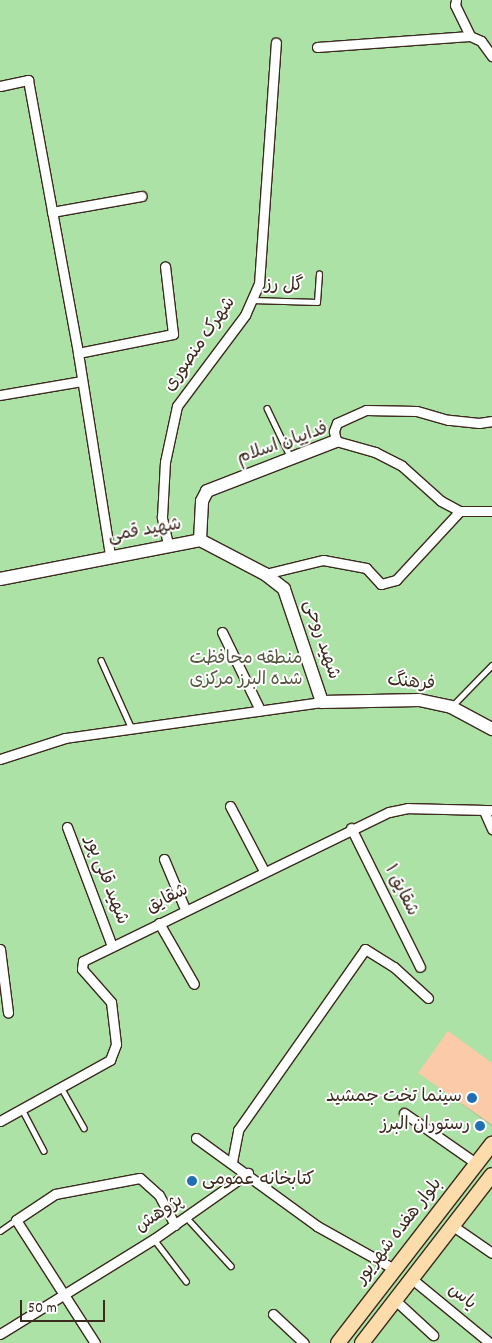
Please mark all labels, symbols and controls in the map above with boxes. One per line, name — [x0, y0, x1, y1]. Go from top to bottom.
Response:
street label: گل رز — [264, 276, 304, 298]
street label: شهرک منصوری — [160, 293, 242, 397]
street label: فداییان اسلام — [235, 419, 331, 471]
street label: شهید قمی — [107, 515, 183, 549]
street label: شهید روحی — [297, 597, 343, 683]
park label: منطقه محافظت شده البرز مرکزی — [189, 650, 303, 692]
street label: فرهنگ — [386, 671, 436, 697]
street label: شهید قلی پور — [78, 834, 132, 928]
street label: شقایق ۱ — [378, 862, 422, 920]
street label: شقایق — [143, 880, 193, 920]
place label: سینما تخت جمشید — [326, 1087, 462, 1109]
marker: سینما تخت جمشید — [466, 1092, 478, 1104]
place label: رستوران البرز — [380, 1115, 470, 1137]
marker: رستوران البرز — [474, 1120, 486, 1132]
place label: کتابخانه عمومی — [202, 1170, 315, 1192]
marker: کتابخانه عمومی — [186, 1175, 198, 1187]
street label: بلوار هفده شهریور — [352, 1175, 448, 1289]
street label: پژوهش — [132, 1191, 188, 1239]
street label: یاس — [442, 1280, 480, 1316]
scale bar — [22, 1290, 108, 1322]
text: 50 m — [28, 1298, 57, 1320]

